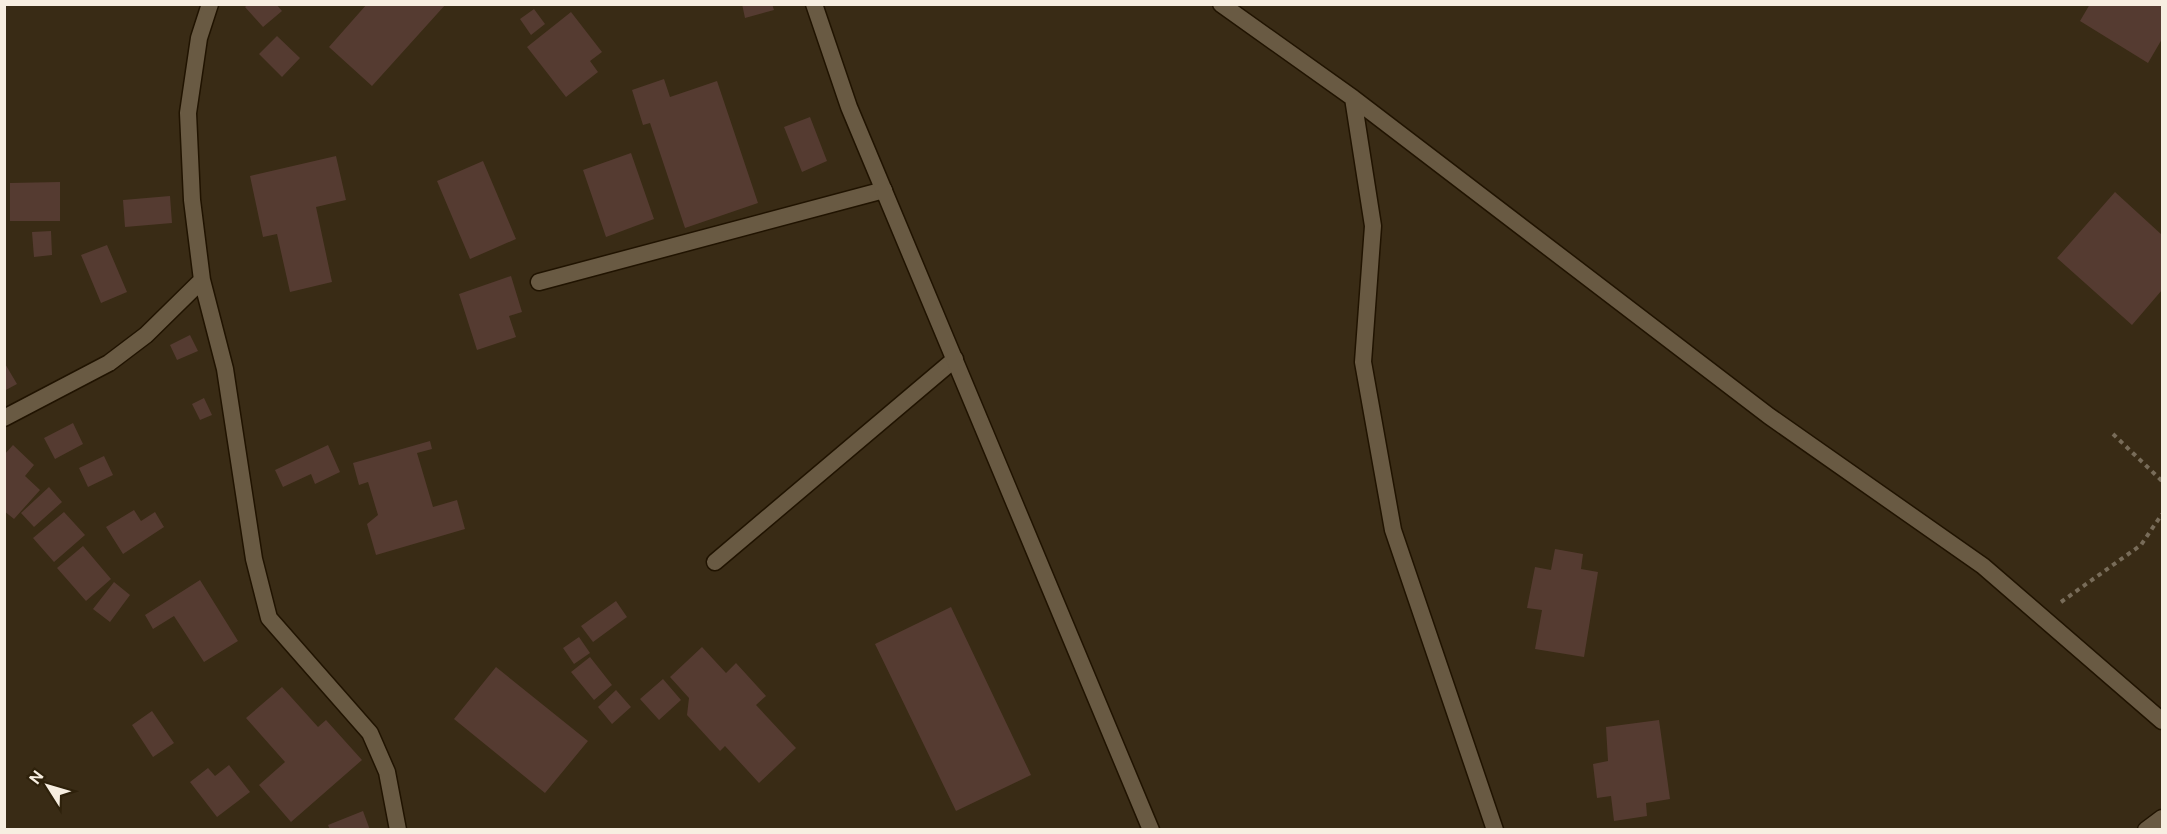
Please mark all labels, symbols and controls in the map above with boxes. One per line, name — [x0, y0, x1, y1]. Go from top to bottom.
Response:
north arrow — [18, 756, 78, 816]
text: N — [25, 766, 48, 788]

